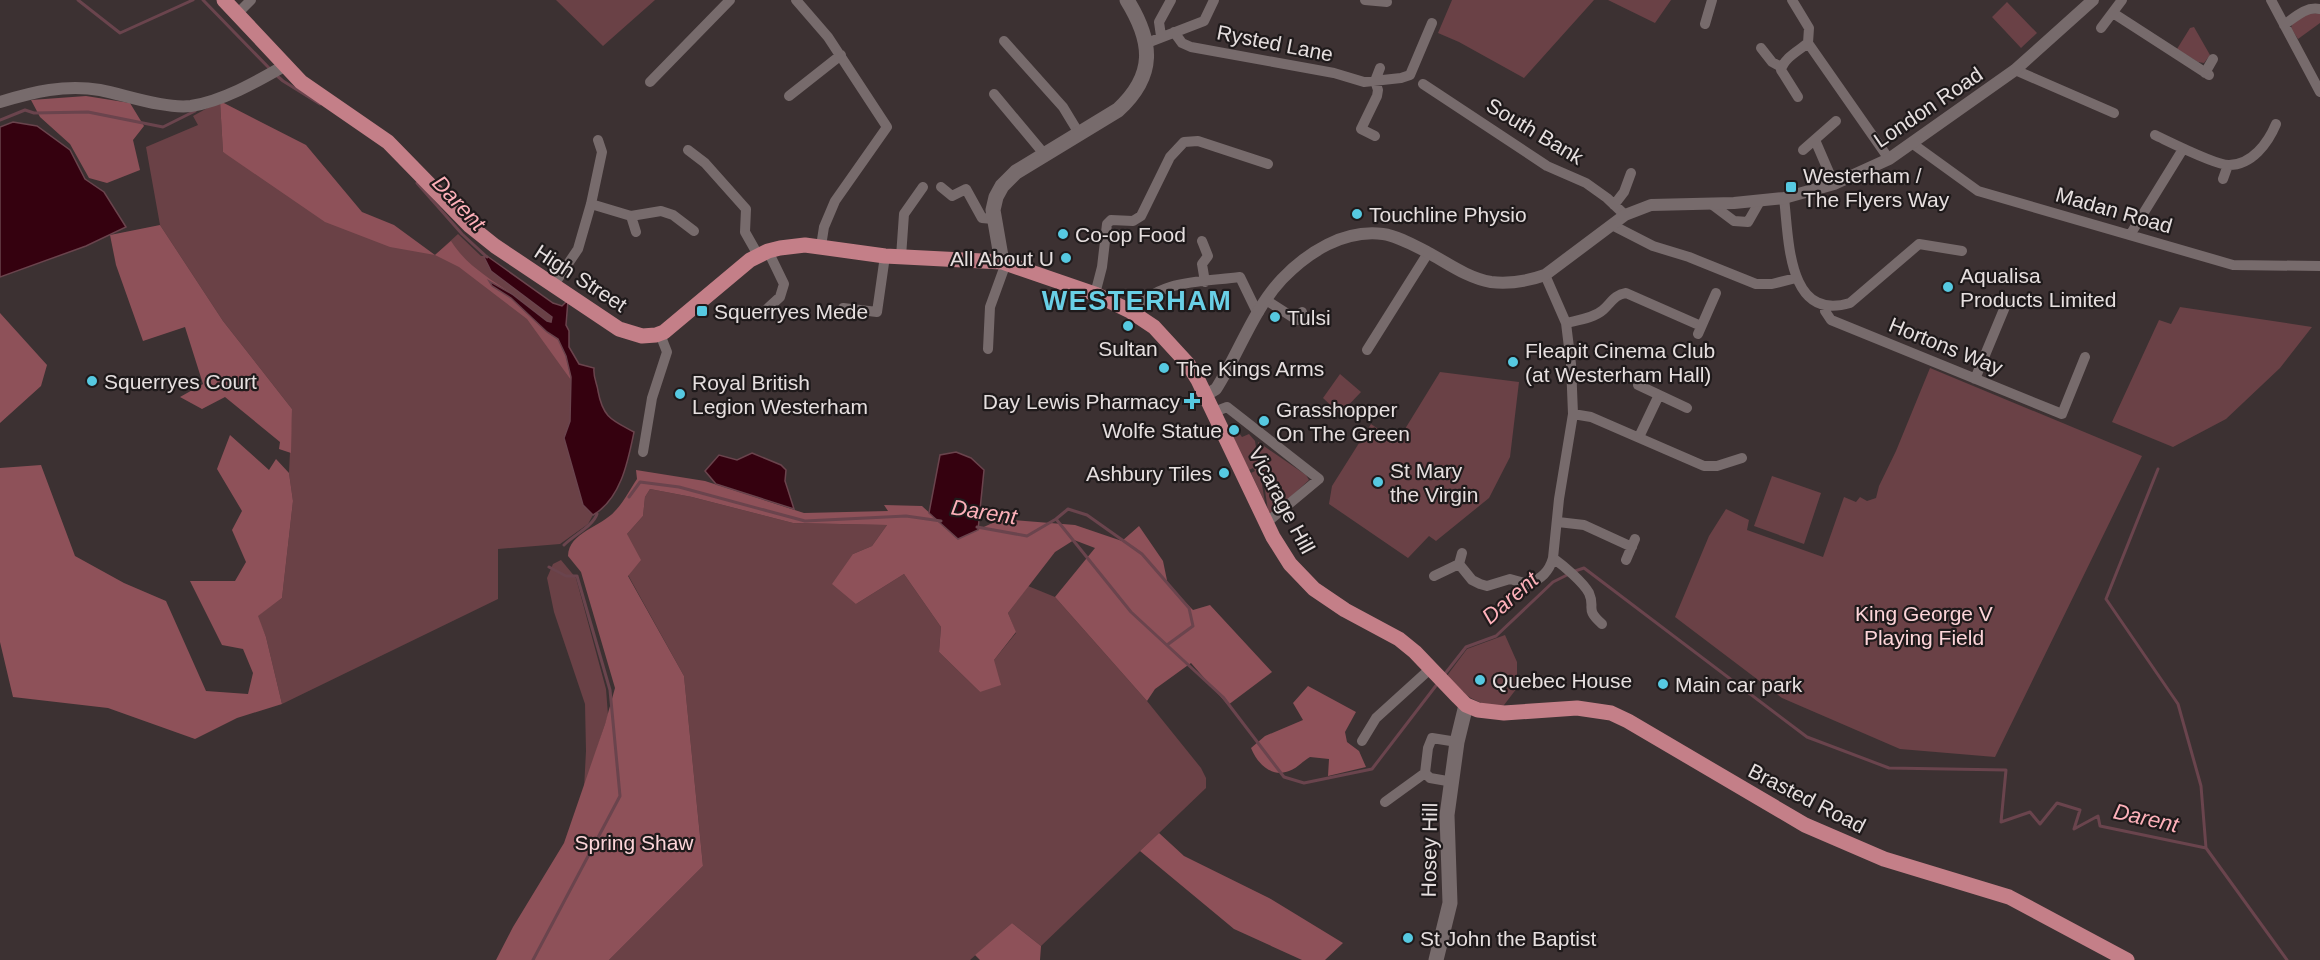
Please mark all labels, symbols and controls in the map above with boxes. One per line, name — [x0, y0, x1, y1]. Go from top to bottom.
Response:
street label: Rysted Lane — [1215, 20, 1335, 66]
street label: London Road — [1869, 62, 1987, 152]
street label: South Bank — [1483, 93, 1588, 169]
place label: Westerham / The Flyers Way — [1803, 164, 1950, 211]
water label: Darent — [427, 170, 491, 236]
marker: Westerham / The Flyers Way — [1784, 180, 1798, 194]
street label: Madan Road — [2053, 182, 2175, 238]
place label: Touchline Physio — [1369, 203, 1527, 226]
marker: Touchline Physio — [1350, 207, 1364, 221]
place label: Co-op Food — [1075, 223, 1186, 246]
marker: Co-op Food — [1056, 227, 1070, 241]
street label: High Street — [531, 240, 631, 316]
place label: All About U — [950, 247, 1054, 270]
marker: All About U — [1059, 251, 1073, 265]
place label: Aqualisa Products Limited — [1960, 264, 2116, 311]
marker: Aqualisa Products Limited — [1941, 280, 1955, 294]
district label: WESTERHAM — [1042, 286, 1232, 316]
place label: Squerryes Mede — [714, 300, 868, 323]
marker: Squerryes Mede — [695, 304, 709, 318]
place label: Tulsi — [1287, 306, 1331, 329]
marker: Tulsi — [1268, 310, 1282, 324]
street label: Hortons Way — [1886, 313, 2007, 379]
marker: Sultan — [1121, 319, 1135, 333]
place label: Sultan — [1098, 337, 1158, 360]
place label: Fleapit Cinema Club (at Westerham Hall) — [1525, 339, 1715, 386]
marker: Fleapit Cinema Club (at Westerham Hall) — [1506, 355, 1520, 369]
place label: The Kings Arms — [1176, 357, 1324, 380]
marker: The Kings Arms — [1157, 361, 1171, 375]
place label: Squerryes Court — [104, 370, 257, 393]
place label: Royal British Legion Westerham — [692, 371, 868, 418]
marker: Squerryes Court — [85, 374, 99, 388]
marker: Royal British Legion Westerham — [673, 387, 687, 401]
place label: Day Lewis Pharmacy — [983, 390, 1180, 413]
marker: Day Lewis Pharmacy — [1185, 394, 1199, 408]
place label: Grasshopper On The Green — [1276, 398, 1410, 445]
marker: Grasshopper On The Green — [1257, 414, 1271, 428]
place label: Wolfe Statue — [1102, 419, 1222, 442]
marker: Wolfe Statue — [1227, 423, 1241, 437]
street label: Vicarage Hill — [1244, 443, 1320, 557]
place label: St Mary the Virgin — [1390, 459, 1478, 506]
place label: Ashbury Tiles — [1086, 462, 1212, 485]
marker: Ashbury Tiles — [1217, 466, 1231, 480]
marker: St Mary the Virgin — [1371, 475, 1385, 489]
water label: Darent — [949, 494, 1019, 530]
water label: Darent — [1477, 566, 1544, 629]
park label: King George V Playing Field — [1855, 602, 1993, 649]
place label: Quebec House — [1492, 669, 1632, 692]
marker: Quebec House — [1473, 673, 1487, 687]
place label: Main car park — [1675, 673, 1803, 696]
marker: Main car park — [1656, 677, 1670, 691]
street label: Brasted Road — [1745, 759, 1869, 837]
water label: Darent — [2111, 798, 2182, 838]
street label: Hosey Hill — [1417, 803, 1441, 897]
park label: Spring Shaw — [574, 831, 694, 854]
place label: St John the Baptist — [1420, 927, 1596, 950]
marker: St John the Baptist — [1401, 931, 1415, 945]

